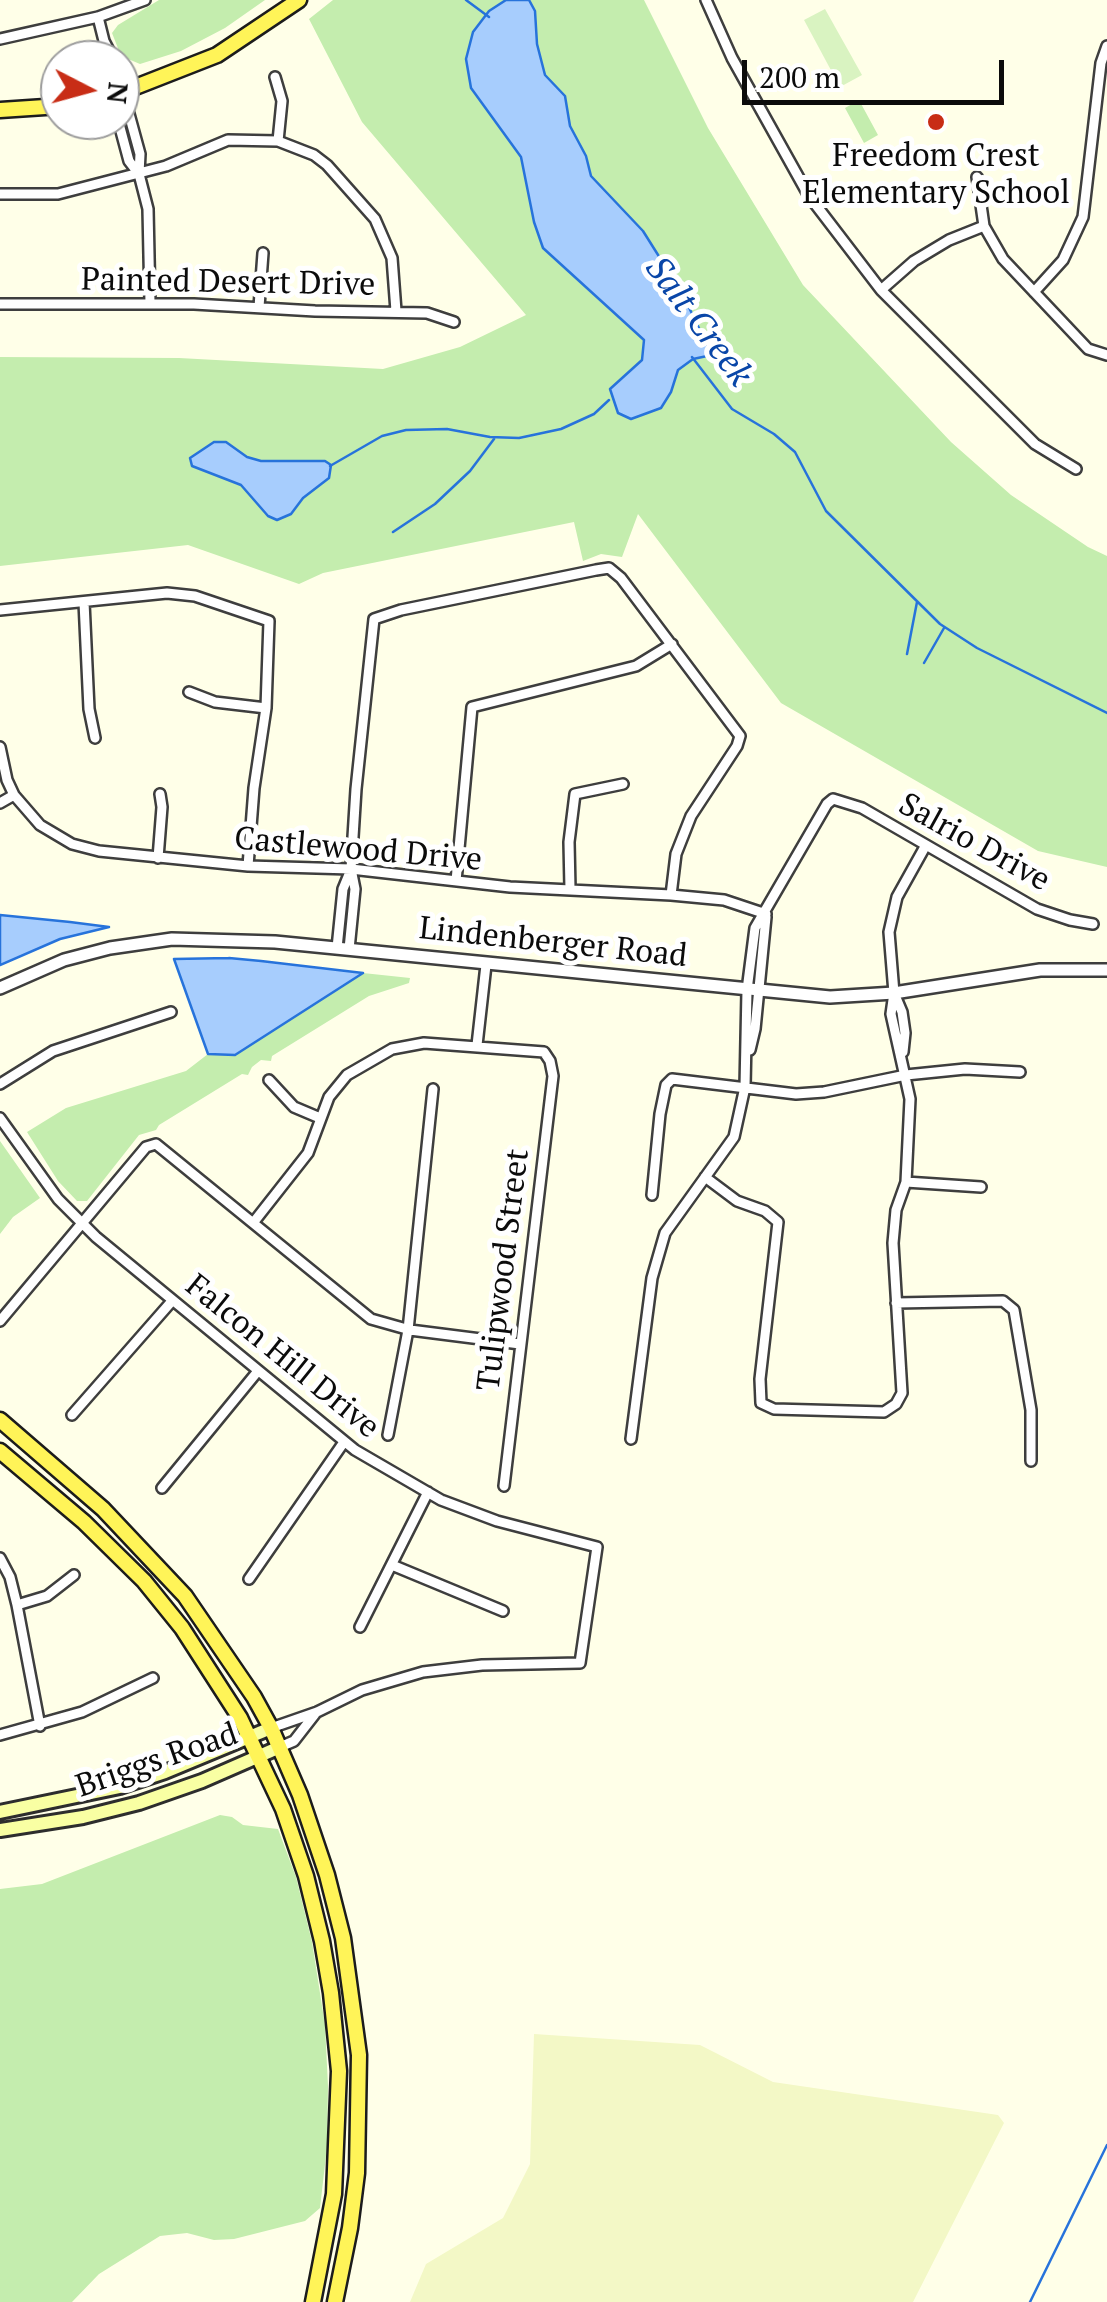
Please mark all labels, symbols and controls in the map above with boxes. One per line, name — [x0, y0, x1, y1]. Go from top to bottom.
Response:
north arrow — [40, 40, 140, 140]
scale bar — [747, 40, 1010, 102]
text: 200 m — [759, 57, 840, 97]
text: N — [99, 80, 138, 105]
marker: Freedom Crest Elementary School — [925, 111, 947, 133]
place label: Freedom Crest Elementary School — [802, 138, 1070, 213]
water label: Salt Creek — [636, 249, 760, 395]
street label: Painted Desert Drive — [81, 261, 375, 305]
street label: Salrio Drive — [892, 786, 1056, 900]
street label: Castlewood Drive — [233, 820, 483, 880]
street label: Lindenberger Road — [417, 910, 689, 976]
street label: Tulipwood Street — [470, 1147, 538, 1393]
street label: Falcon Hill Drive — [177, 1267, 387, 1447]
street label: Briggs Road — [71, 1715, 243, 1807]

